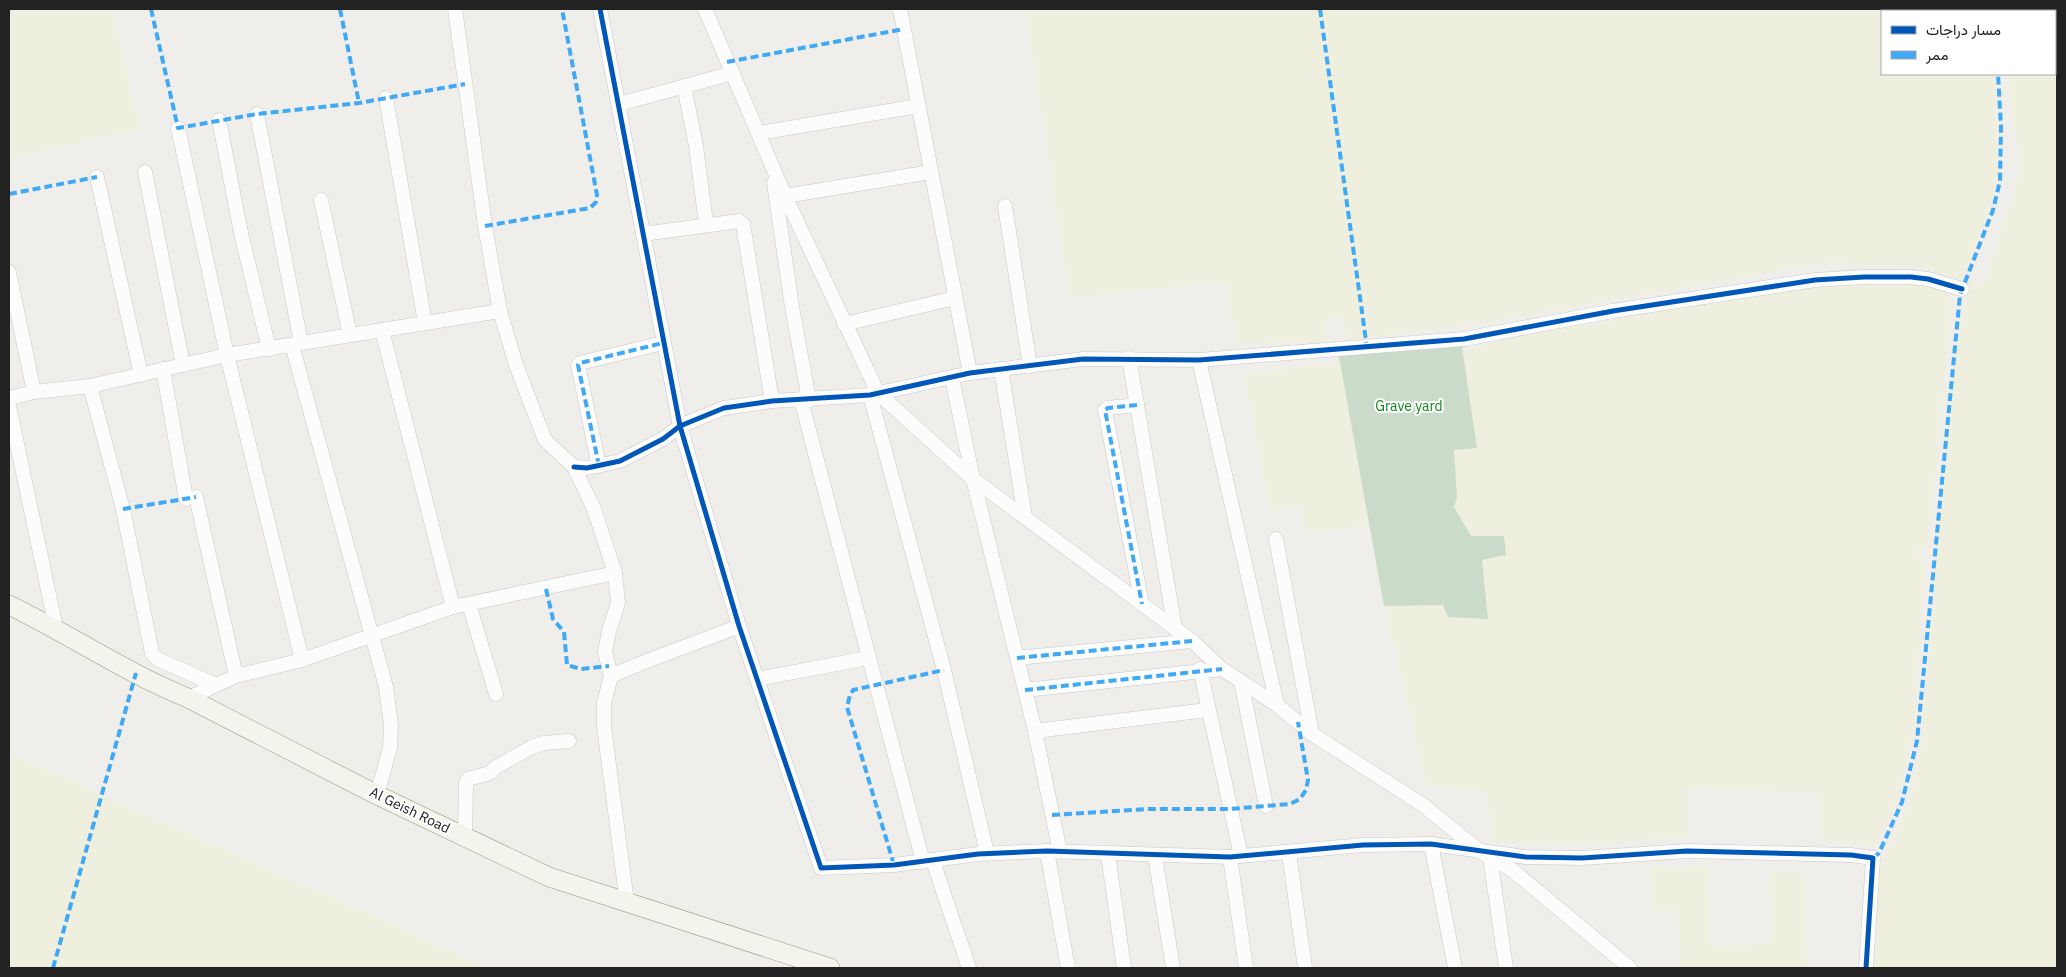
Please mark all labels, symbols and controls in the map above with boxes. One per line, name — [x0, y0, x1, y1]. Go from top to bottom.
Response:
legend — [1881, 10, 2056, 75]
text: مسار دراجات — [1926, 20, 2001, 39]
text: ممر — [1925, 45, 1948, 64]
park label: Grave yard — [1375, 397, 1443, 415]
street label: Al Geish Road — [367, 783, 453, 837]

